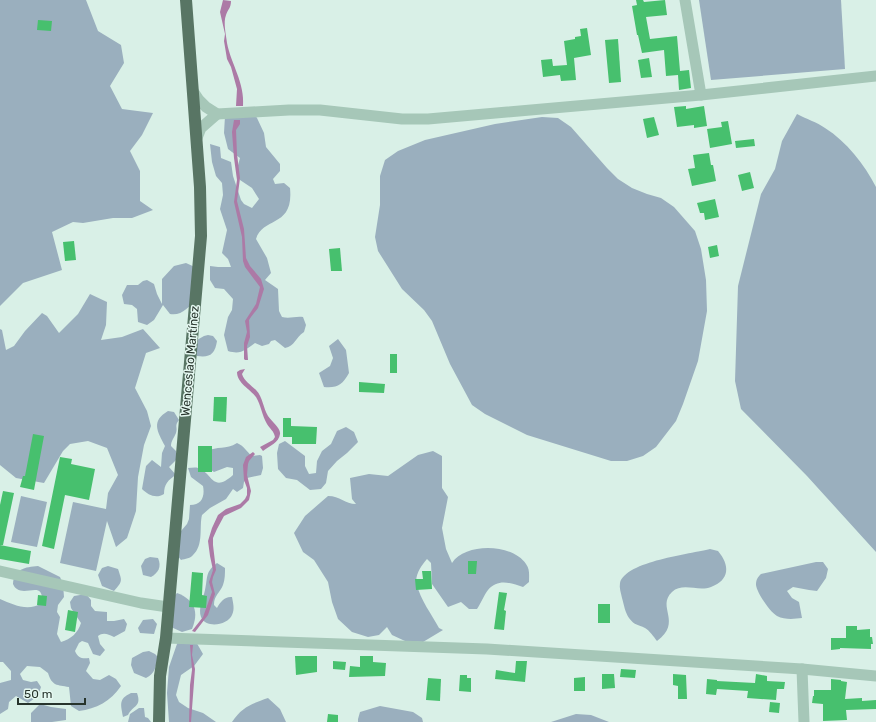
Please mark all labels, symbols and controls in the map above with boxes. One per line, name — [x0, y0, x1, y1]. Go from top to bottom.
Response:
street label: Wenceslao Martínez — [178, 305, 202, 417]
scale bar — [18, 680, 85, 706]
text: 50 m — [24, 687, 52, 701]

